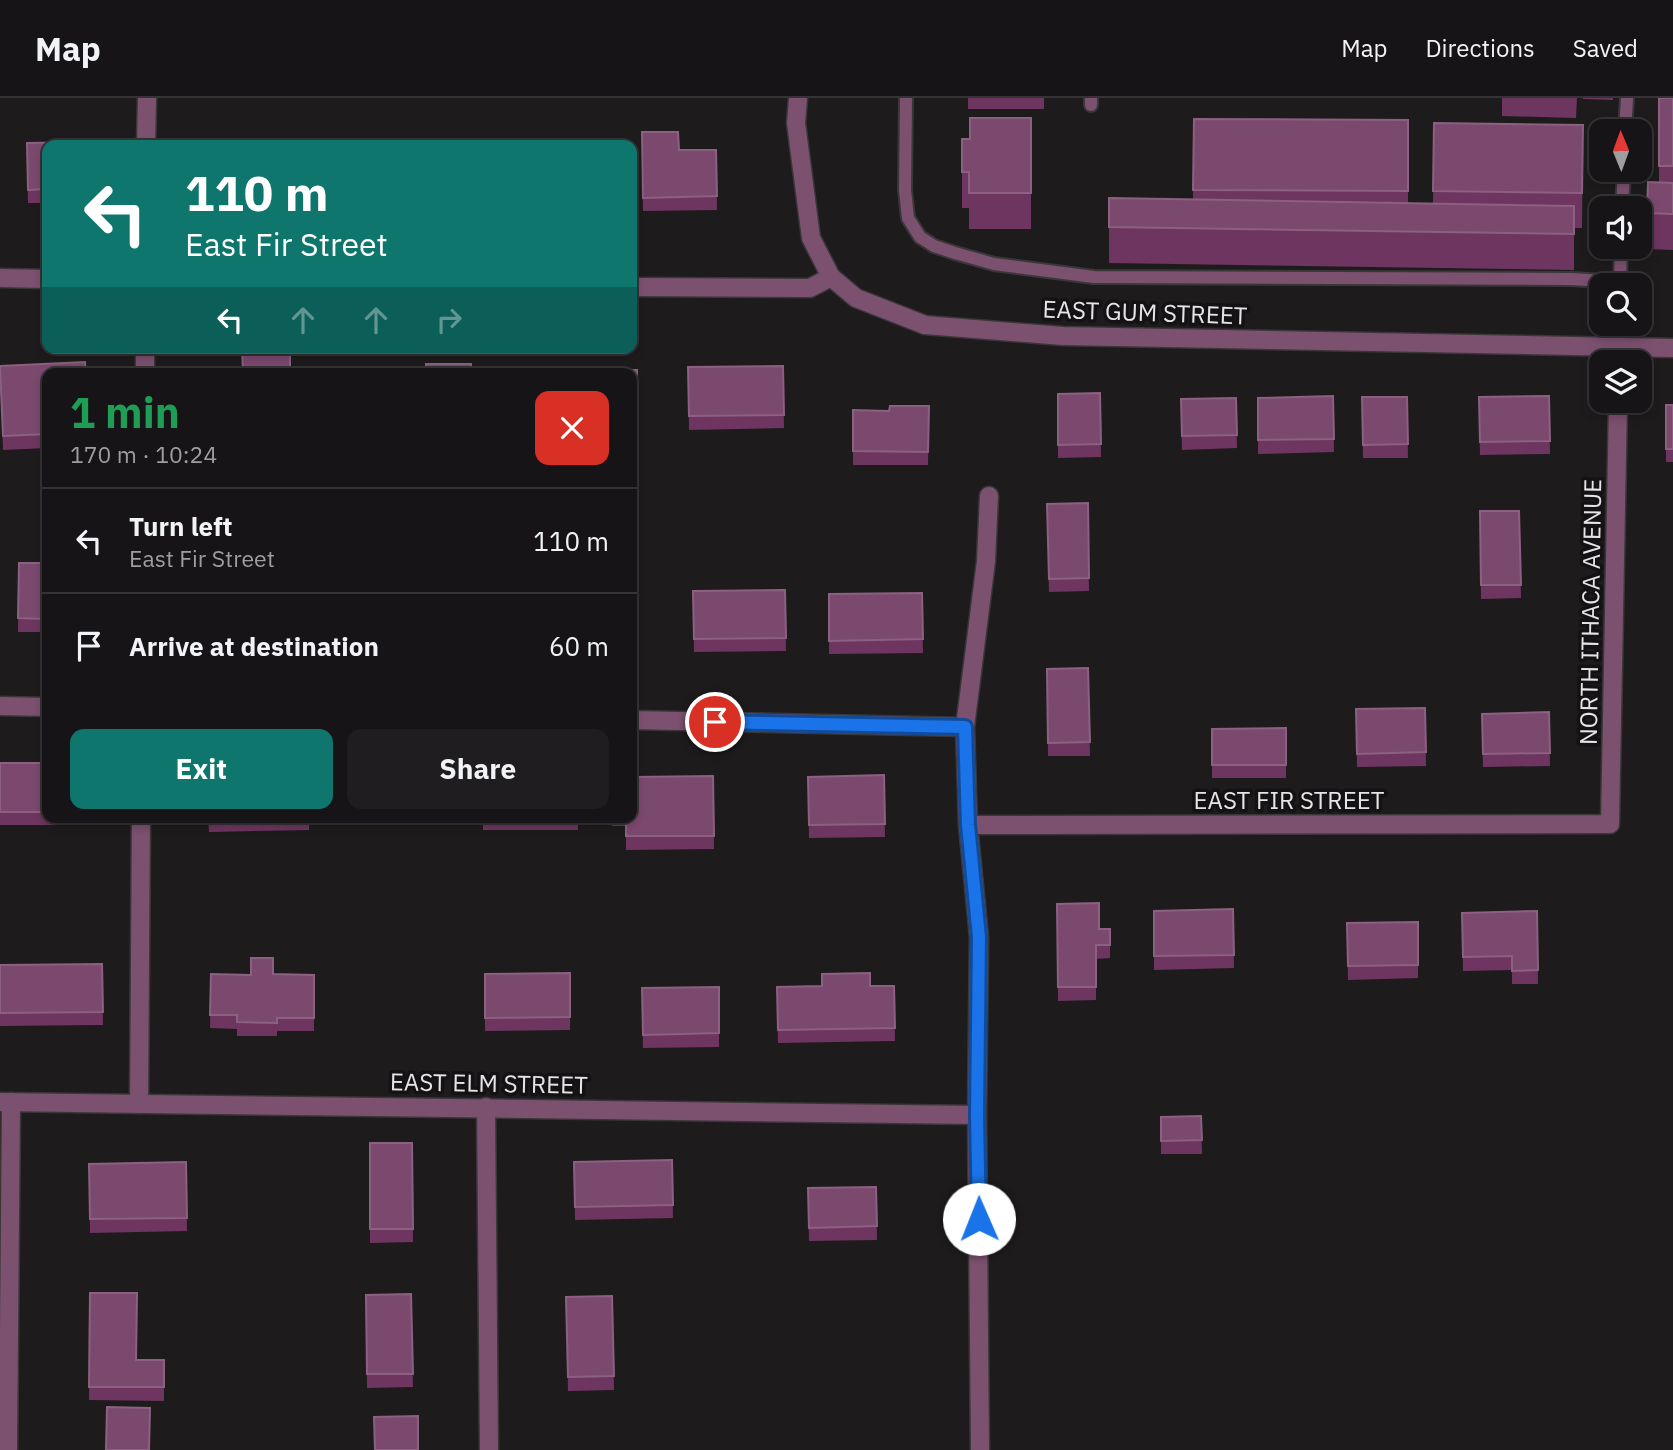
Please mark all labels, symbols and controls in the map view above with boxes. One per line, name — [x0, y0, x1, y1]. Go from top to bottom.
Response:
text: Map — [35, 27, 101, 70]
text: Map — [1341, 32, 1387, 64]
text: Directions — [1425, 32, 1535, 64]
text: Saved — [1573, 32, 1638, 64]
north arrow — [1589, 119, 1652, 182]
map controls — [1589, 119, 1652, 413]
text: 110 m — [185, 161, 329, 224]
icon: left — [70, 168, 161, 259]
button: sound — [1589, 196, 1652, 259]
text: East Fir Street — [185, 223, 388, 265]
button: search — [1589, 273, 1652, 336]
street label: EAST GUM STREET — [1042, 292, 1248, 332]
icon: left — [211, 301, 249, 339]
icon: ahead — [284, 301, 322, 339]
icon: ahead — [357, 301, 395, 339]
icon: right — [430, 301, 468, 339]
button: layers — [1589, 350, 1652, 413]
text: 1 min — [70, 385, 180, 440]
button: close — [535, 391, 609, 465]
text: 170 m · 10:24 — [70, 439, 217, 469]
street label: NORTH ITHACA AVENUE — [1572, 479, 1608, 745]
text: Turn left — [129, 509, 232, 543]
icon: left — [70, 522, 108, 560]
text: 110 m — [533, 524, 609, 558]
text: East Fir Street — [129, 543, 275, 573]
icon: arrive — [70, 627, 108, 665]
text: Arrive at destination — [129, 629, 379, 663]
text: 60 m — [549, 629, 609, 663]
pin — [685, 692, 745, 752]
icon: arrive — [696, 703, 734, 741]
button: Exit — [70, 729, 333, 809]
button: Share — [347, 729, 609, 809]
street label: EAST FIR STREET — [1194, 784, 1385, 816]
street label: EAST ELM STREET — [390, 1065, 589, 1101]
position arrow — [942, 1182, 1016, 1256]

